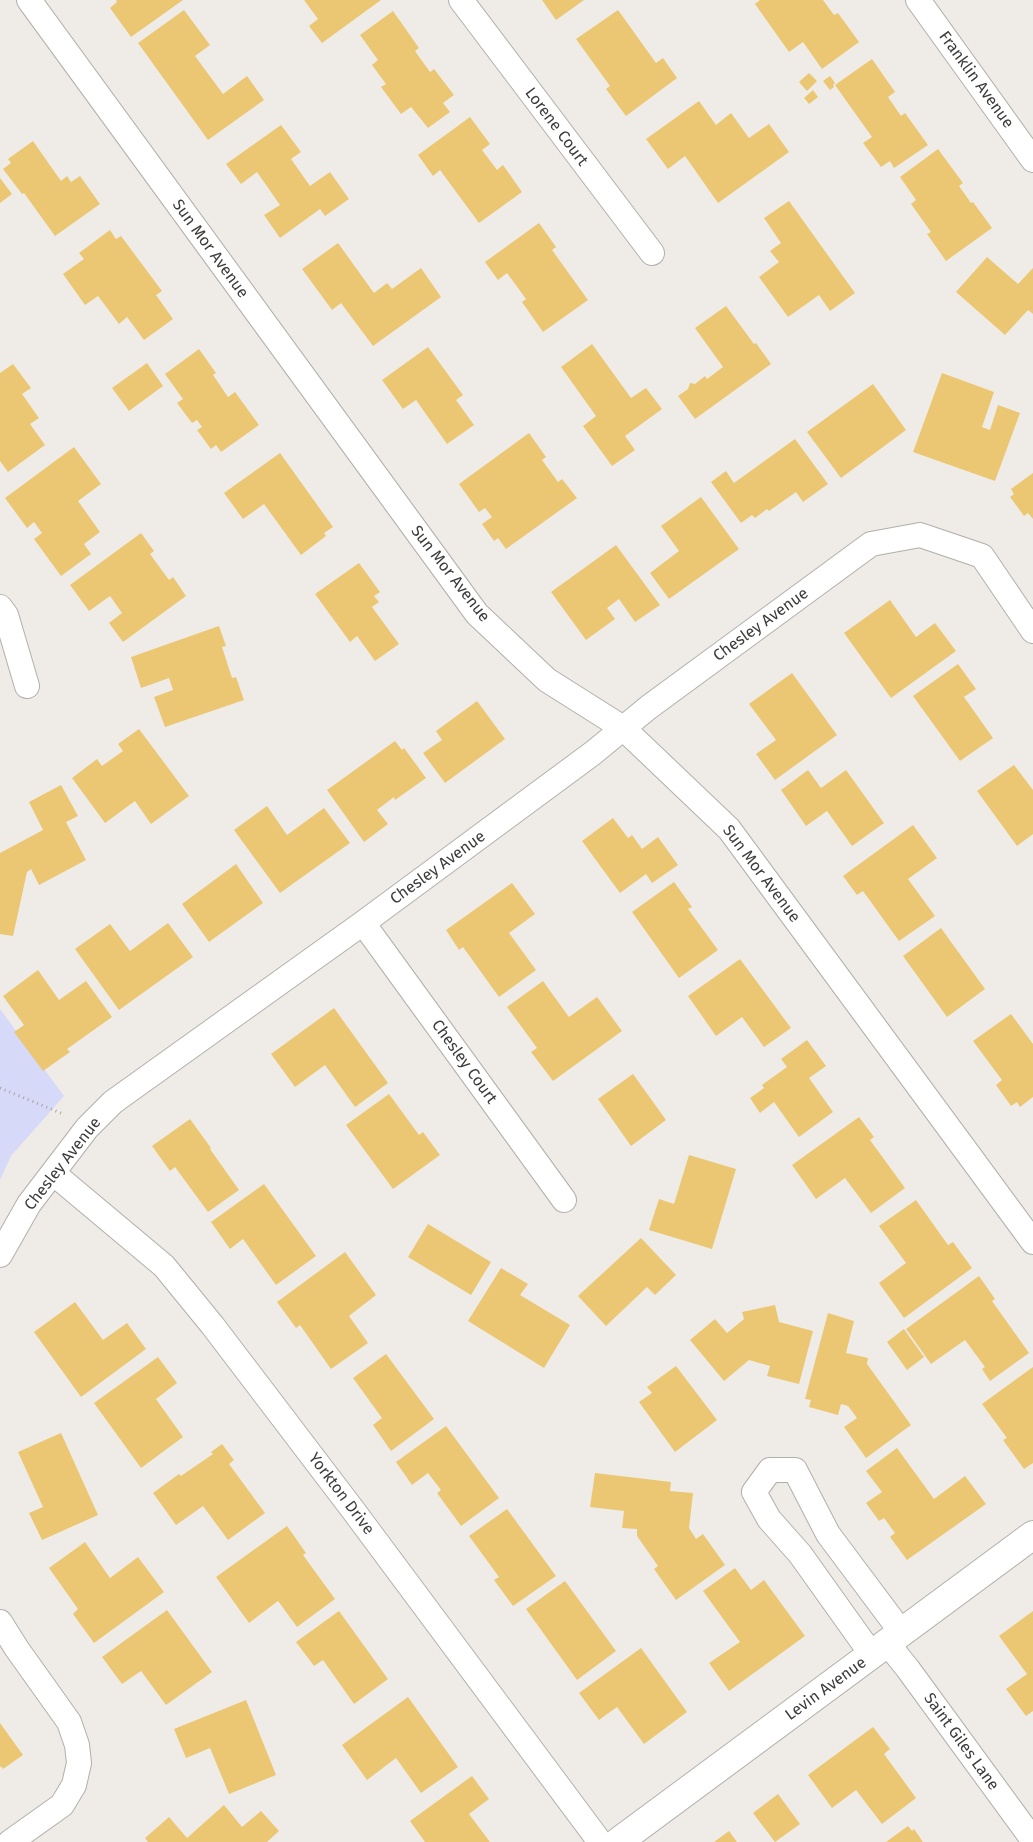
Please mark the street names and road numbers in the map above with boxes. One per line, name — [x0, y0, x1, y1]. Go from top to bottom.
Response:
street label: Franklin Avenue — [934, 28, 1018, 132]
street label: Lorene Court — [520, 84, 592, 170]
street label: Sun Mor Avenue — [168, 196, 252, 302]
street label: Sun Mor Avenue — [406, 522, 494, 626]
street label: Chesley Avenue — [710, 584, 812, 666]
street label: Sun Mor Avenue — [718, 822, 804, 926]
street label: Chesley Avenue — [387, 827, 489, 909]
street label: Chesley Court — [427, 1016, 501, 1108]
street label: Chesley Avenue — [21, 1114, 105, 1214]
street label: Yorkton Drive — [304, 1449, 378, 1539]
street label: Levin Avenue — [782, 1653, 870, 1725]
street label: Saint Giles Lane — [919, 1690, 1003, 1794]

